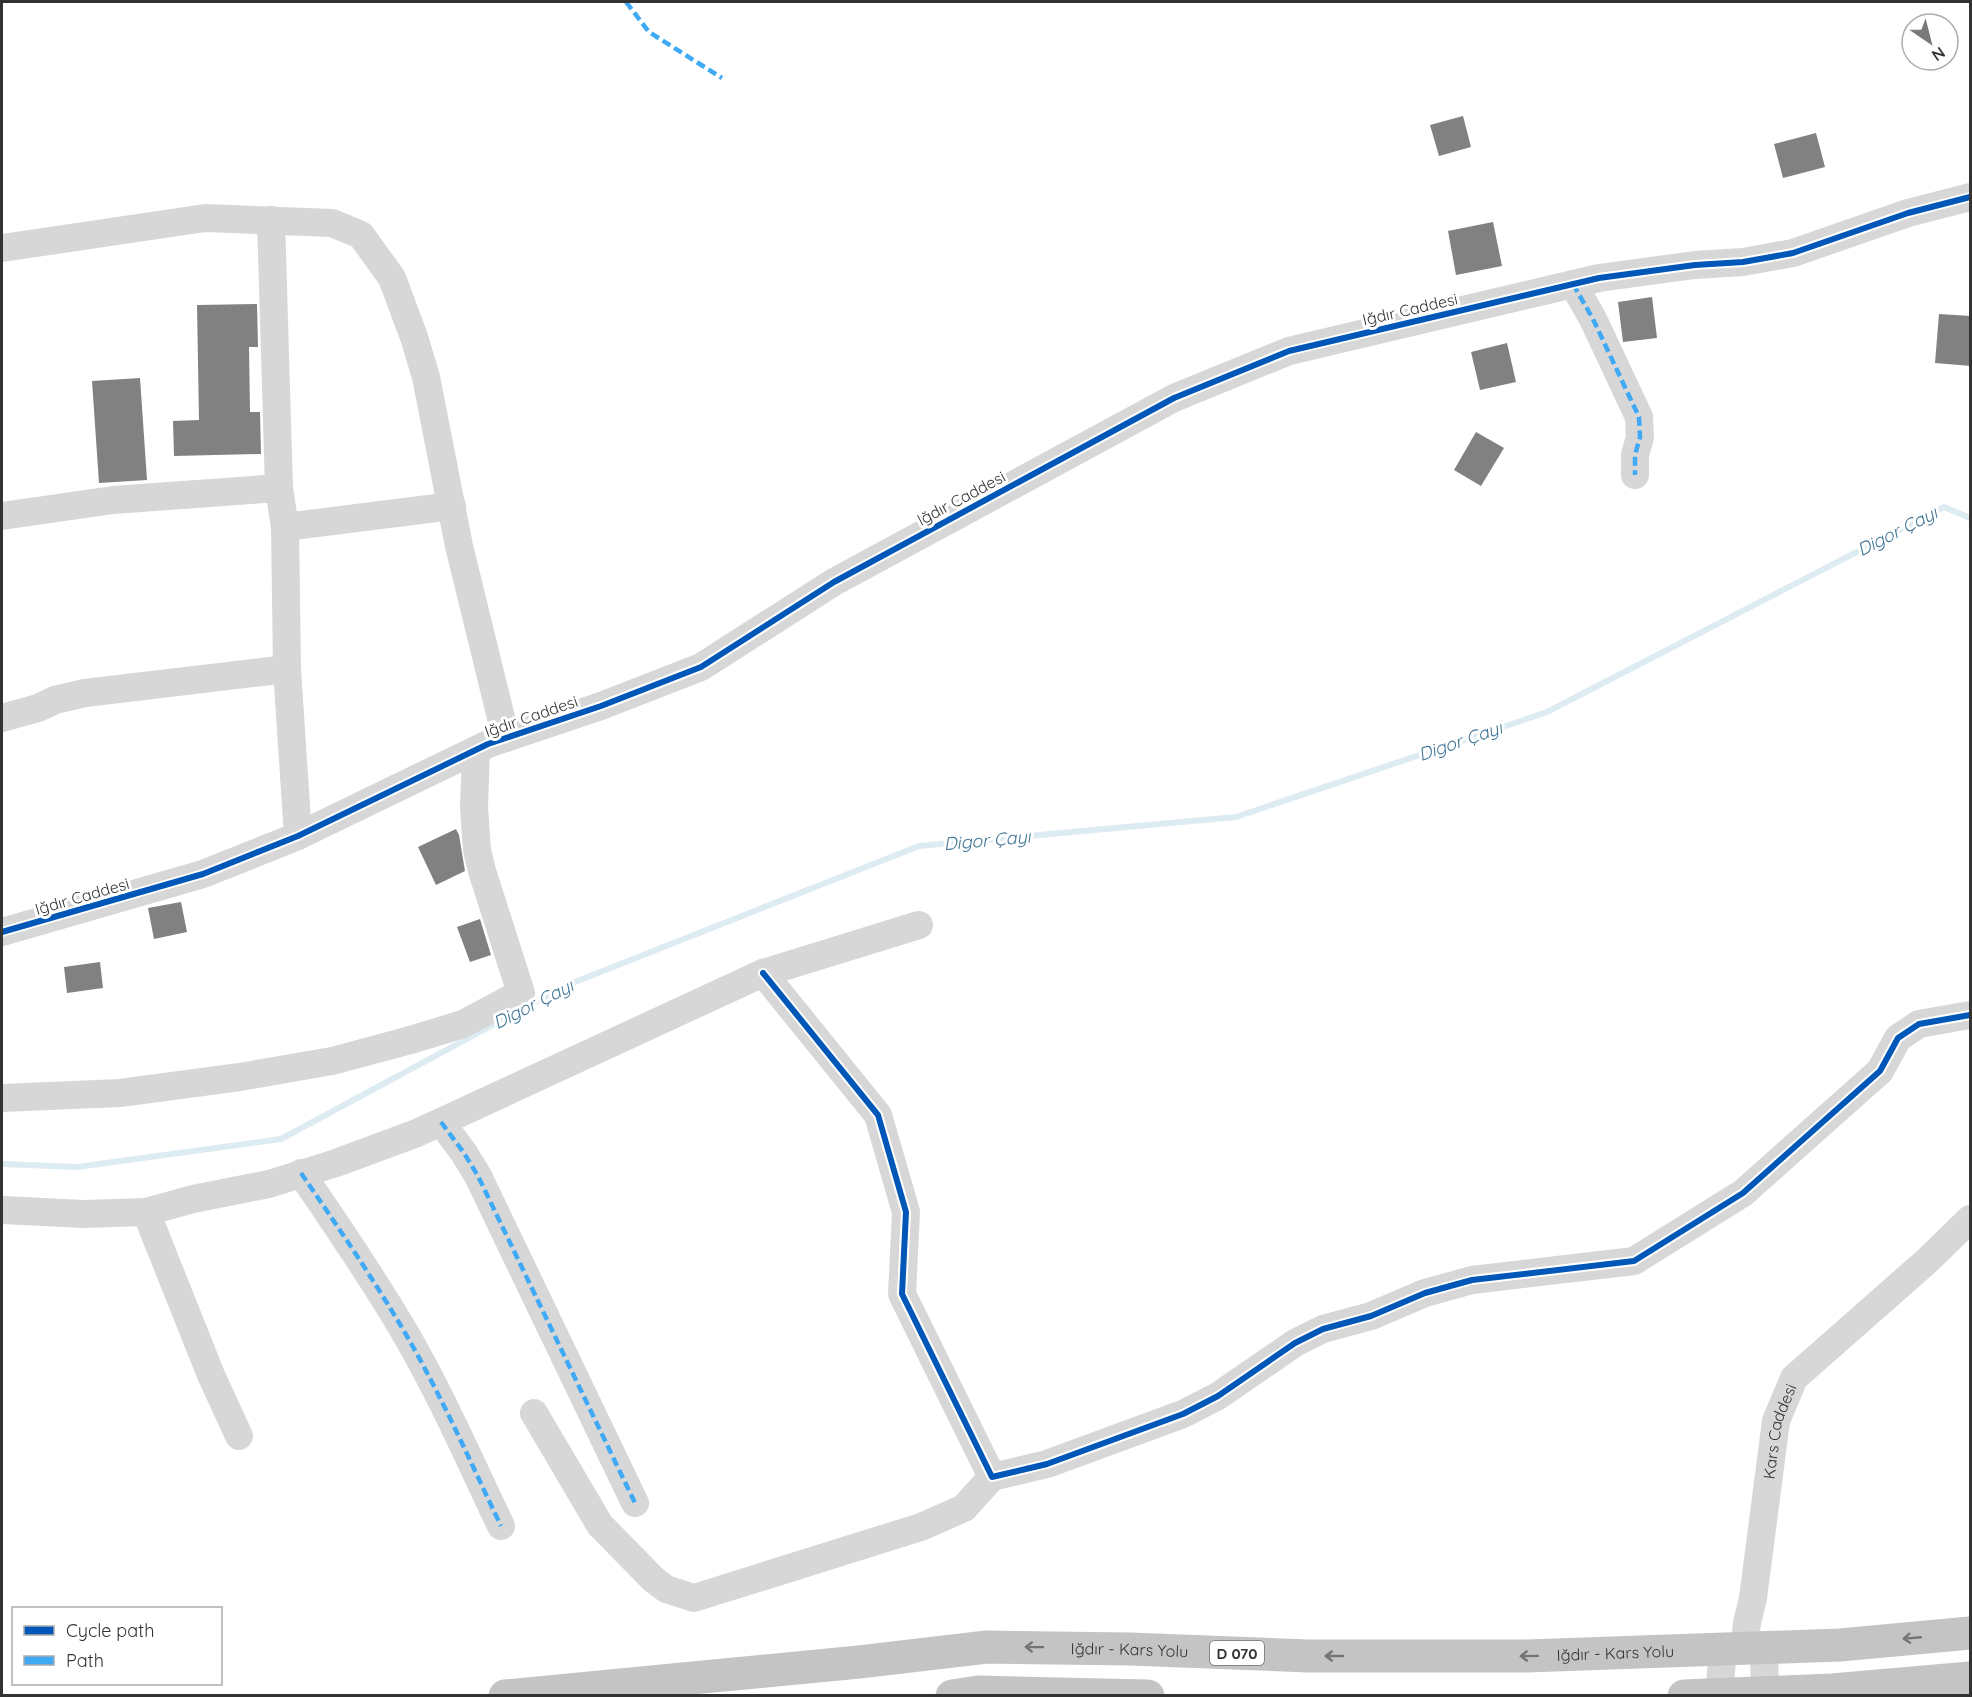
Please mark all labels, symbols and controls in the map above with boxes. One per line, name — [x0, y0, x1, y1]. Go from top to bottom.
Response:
north arrow — [1900, 12, 1960, 72]
text: N — [1928, 43, 1949, 66]
street label: Iğdır Caddesi — [1360, 288, 1460, 330]
street label: Iğdır Caddesi — [913, 466, 1009, 530]
water label: Digor Çayı — [1853, 500, 1942, 561]
street label: Iğdır Caddesi — [482, 691, 580, 741]
water label: Digor Çayı — [1415, 716, 1506, 766]
water label: Digor Çayı — [943, 825, 1033, 855]
street label: Iğdır Caddesi — [33, 873, 131, 919]
water label: Digor Çayı — [489, 973, 578, 1034]
street label: Kars Caddesi — [1759, 1381, 1801, 1480]
legend — [12, 1607, 222, 1685]
text: Cycle path — [66, 1619, 154, 1642]
one-way arrow — [1903, 1633, 1923, 1644]
street label: Iğdır - Kars Yolu — [1071, 1638, 1189, 1661]
road number: D 070 — [1210, 1641, 1264, 1665]
street label: Iğdır - Kars Yolu — [1556, 1641, 1674, 1665]
one-way arrow — [1024, 1642, 1044, 1653]
text: Path — [66, 1649, 104, 1672]
one-way arrow — [1324, 1650, 1344, 1662]
one-way arrow — [1519, 1650, 1539, 1662]

